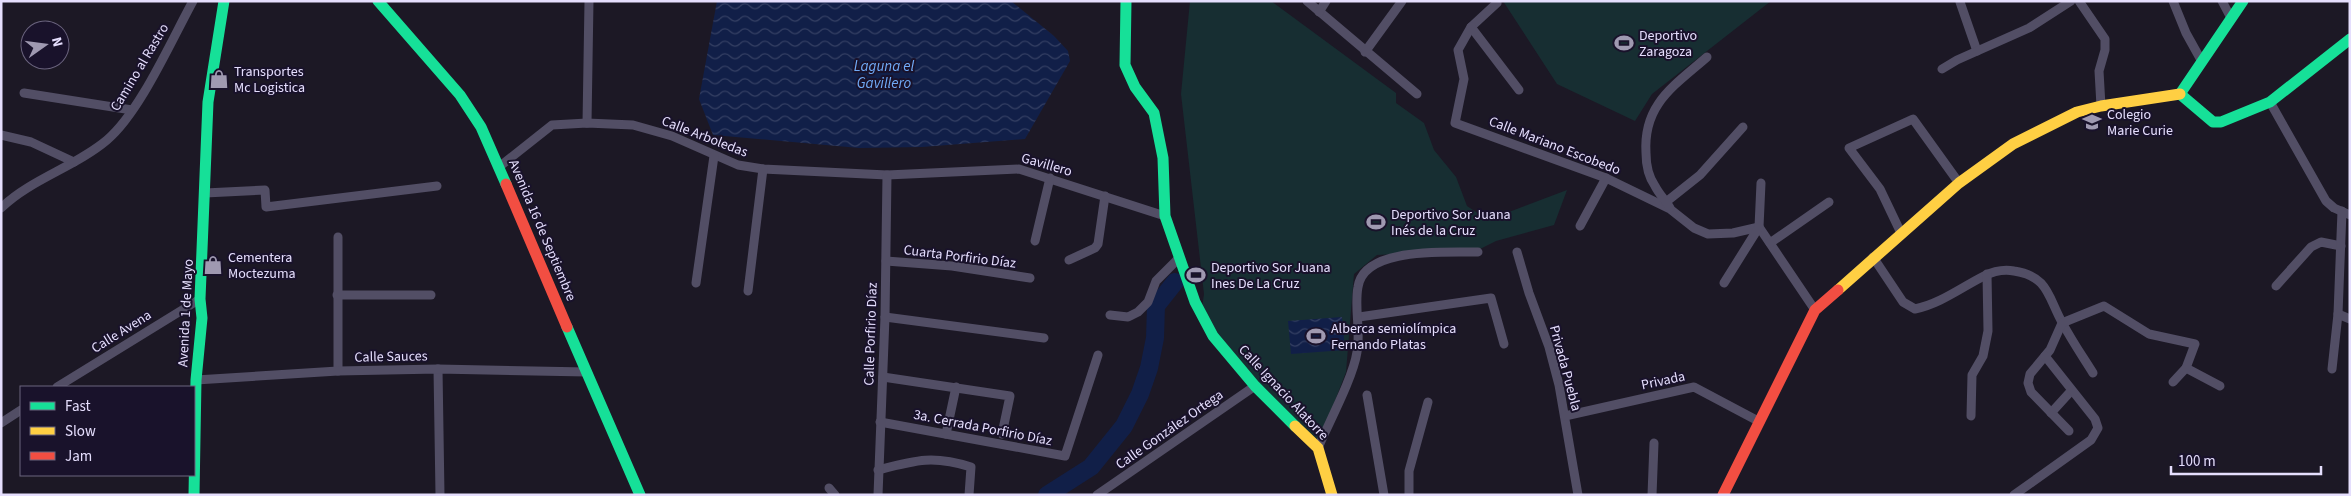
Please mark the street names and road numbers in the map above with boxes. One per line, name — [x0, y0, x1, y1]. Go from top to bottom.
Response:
street label: Camino al Rastro — [106, 20, 174, 115]
street label: Calle Arboledas — [659, 111, 751, 163]
street label: Calle Mariano Escobedo — [1486, 112, 1623, 180]
street label: Gavillero — [1019, 148, 1075, 182]
street label: Avenida 16 de Septiembre — [503, 157, 581, 304]
street label: Cuarta Porfirio Díaz — [903, 240, 1017, 274]
street label: Avenida 1 de Mayo — [173, 258, 199, 368]
street label: Calle Porfirio Díaz — [859, 282, 883, 386]
street label: Calle Avena — [88, 305, 155, 358]
street label: Privada Puebla — [1544, 323, 1586, 413]
street label: Calle Ignacio Alatorre — [1234, 340, 1333, 445]
street label: Calle Sauces — [354, 346, 428, 368]
street label: Privada — [1639, 367, 1687, 395]
street label: Calle González Ortega — [1112, 385, 1227, 474]
street label: 3a. Cerrada Porfirio Díaz — [912, 405, 1054, 451]

